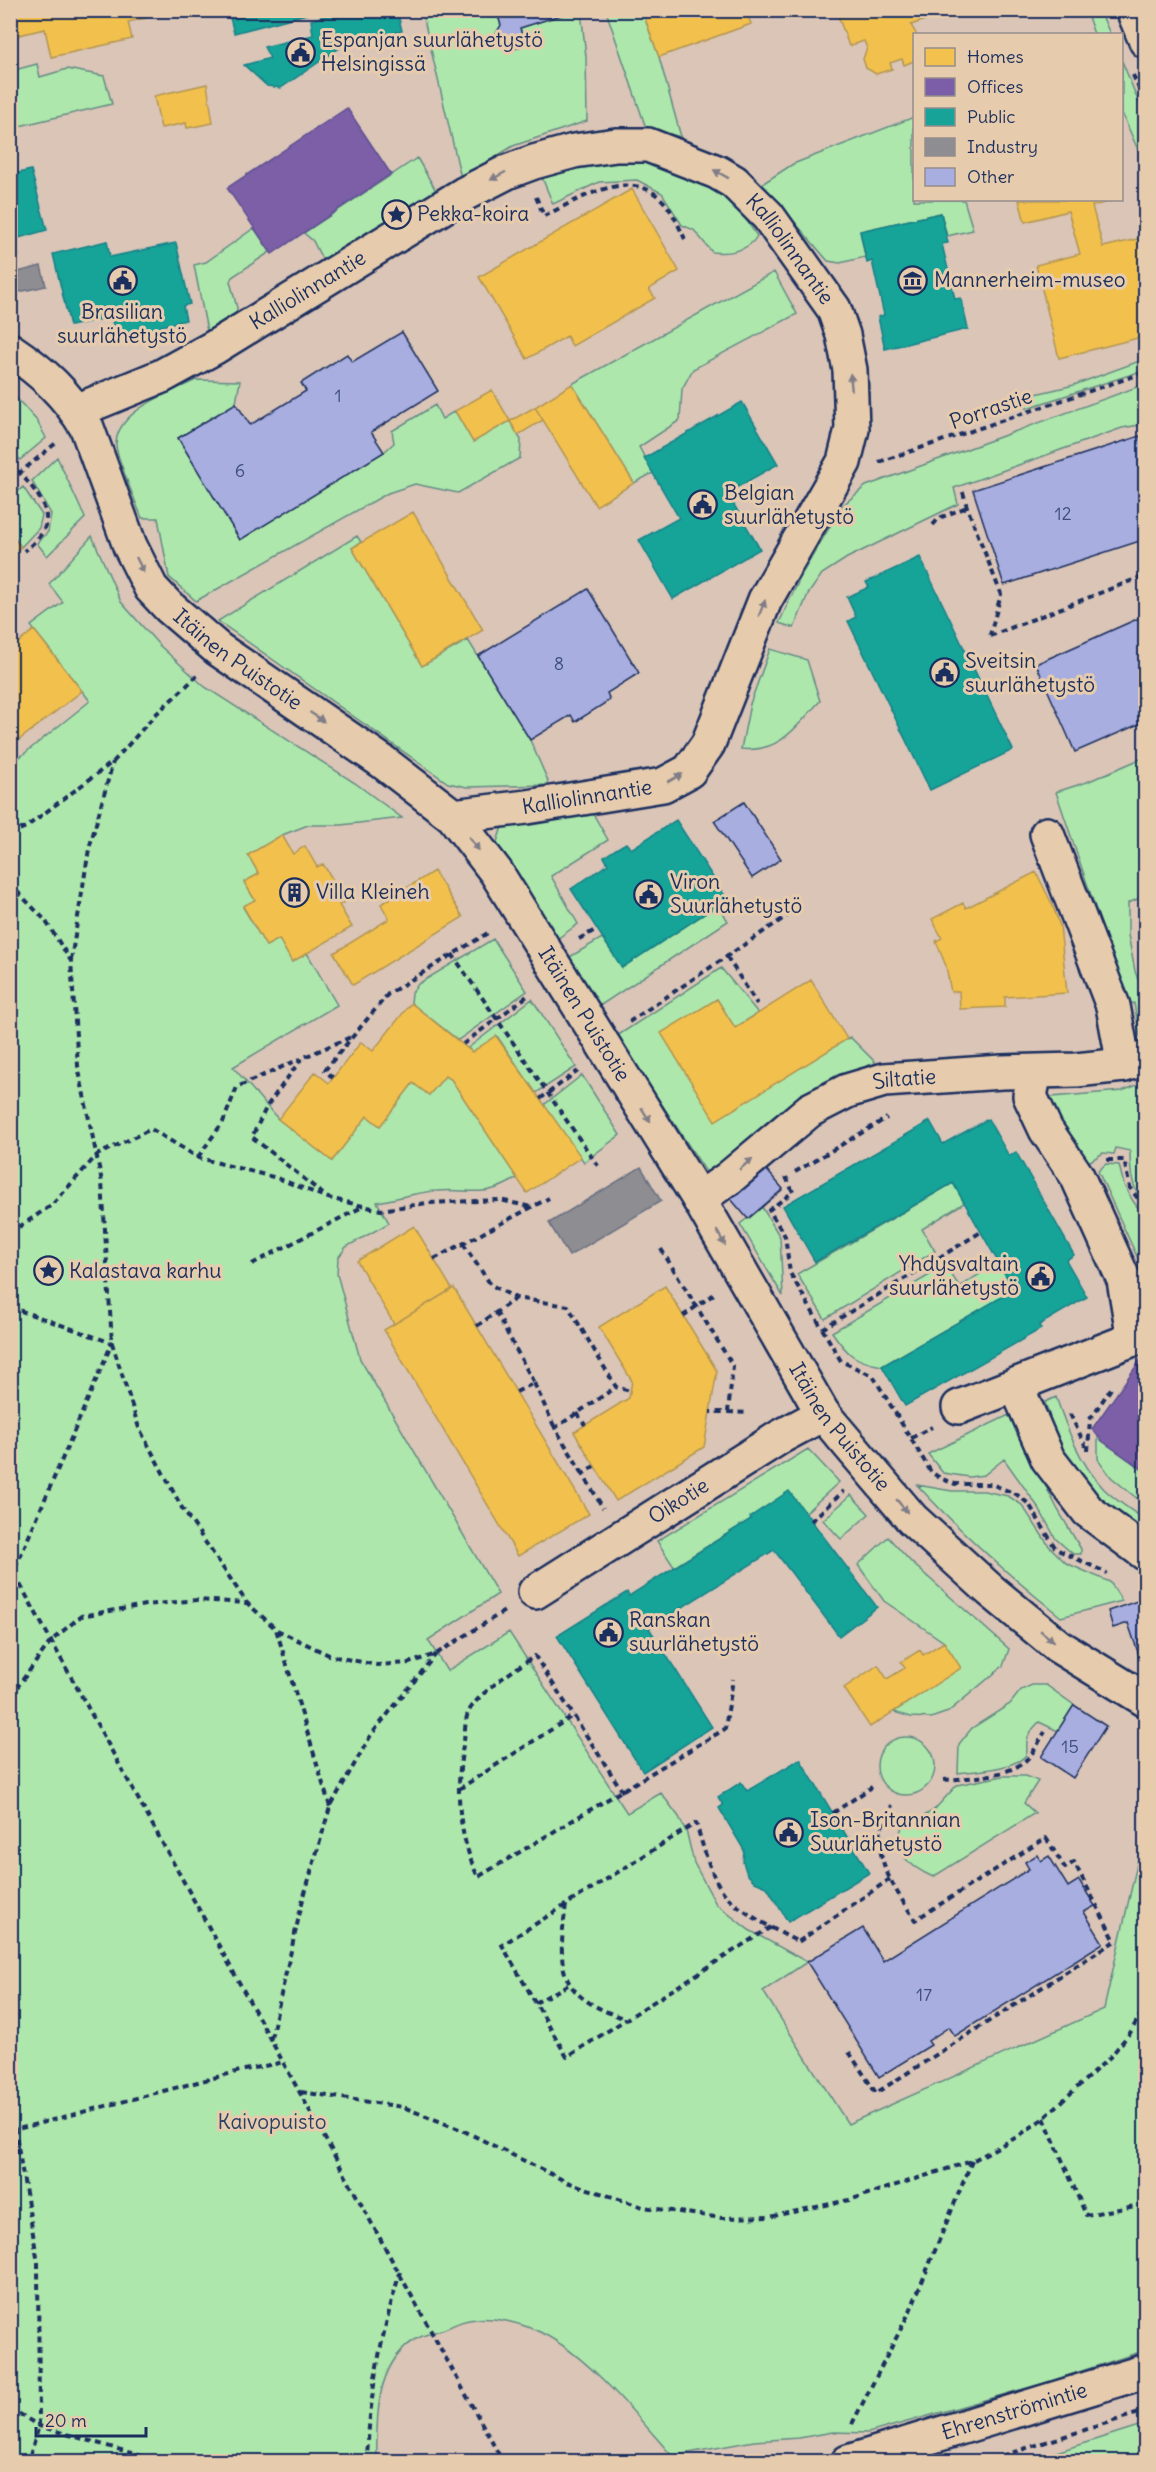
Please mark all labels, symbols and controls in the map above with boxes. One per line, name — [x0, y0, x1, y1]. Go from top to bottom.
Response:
place label: Espanjan suurlähetystö Helsingissä — [321, 26, 543, 77]
legend — [913, 33, 1123, 201]
public building icon: Espanjan suurlähetystö Helsingissä — [284, 36, 316, 68]
text: Homes — [967, 45, 1024, 68]
text: Offices — [967, 75, 1023, 98]
text: Public — [967, 105, 1016, 128]
text: Industry — [967, 135, 1038, 158]
text: Other — [967, 165, 1015, 188]
one-way arrow — [712, 169, 729, 179]
one-way arrow — [489, 171, 506, 181]
street label: Kalliolinnantie — [740, 188, 840, 310]
place icon: Pekka-koira — [380, 198, 412, 230]
place label: Pekka-koira — [417, 200, 529, 227]
street label: Kalliolinnantie — [244, 244, 371, 336]
museum icon: Mannerheim-museo — [897, 264, 929, 296]
public building icon: Brasilian suurlähetystö — [106, 265, 138, 297]
place label: Mannerheim-museo — [934, 266, 1126, 293]
place label: Brasilian suurlähetystö — [57, 298, 187, 349]
one-way arrow — [846, 372, 856, 391]
street label: Porrastie — [946, 382, 1036, 435]
house number: 1 — [334, 384, 342, 407]
house number: 6 — [235, 459, 245, 482]
place label: Belgian suurlähetystö — [724, 479, 854, 530]
public building icon: Belgian suurlähetystö — [687, 489, 719, 521]
house number: 12 — [1054, 502, 1072, 525]
one-way arrow — [134, 556, 144, 574]
one-way arrow — [758, 598, 768, 616]
street label: Itäinen Puistotie — [168, 603, 308, 716]
place label: Sveitsin suurlähetystö — [965, 647, 1095, 698]
house number: 8 — [554, 652, 564, 675]
public building icon: Sveitsin suurlähetystö — [928, 657, 960, 689]
one-way arrow — [309, 711, 325, 723]
street label: Kalliolinnantie — [520, 773, 654, 820]
one-way arrow — [667, 773, 684, 783]
one-way arrow — [468, 836, 481, 852]
place label: Viron Suurlähetystö — [670, 868, 802, 919]
building icon: Villa Kleineh — [279, 876, 311, 908]
place label: Villa Kleineh — [316, 878, 430, 905]
public building icon: Viron Suurlähetystö — [633, 878, 665, 910]
street label: Itäinen Puistotie — [532, 941, 637, 1086]
street label: Siltatie — [869, 1063, 937, 1096]
one-way arrow — [641, 1107, 652, 1123]
one-way arrow — [738, 1158, 753, 1171]
one-way arrow — [716, 1230, 726, 1247]
place label: Yhdysvaltain suurlähetystö — [889, 1250, 1019, 1301]
place icon: Kalastava karhu — [32, 1255, 64, 1287]
place label: Kalastava karhu — [69, 1257, 222, 1284]
public building icon: Yhdysvaltain suurlähetystö — [1024, 1260, 1056, 1292]
street label: Itäinen Puistotie — [783, 1358, 896, 1497]
street label: Oikotie — [643, 1472, 714, 1530]
one-way arrow — [895, 1498, 908, 1514]
place label: Ranskan suurlähetystö — [629, 1606, 759, 1657]
public building icon: Ranskan suurlähetystö — [592, 1616, 624, 1648]
one-way arrow — [1039, 1630, 1054, 1642]
house number: 15 — [1061, 1735, 1079, 1758]
place label: Ison-Britannian Suurlähetystö — [810, 1806, 961, 1857]
public building icon: Ison-Britannian Suurlähetystö — [773, 1816, 805, 1848]
house number: 17 — [916, 1983, 932, 2006]
park label: Kaivopuisto — [218, 2108, 326, 2135]
street label: Ehrenströmintie — [938, 2376, 1090, 2446]
scale bar — [36, 2400, 146, 2438]
text: 20 m — [45, 2409, 87, 2432]

